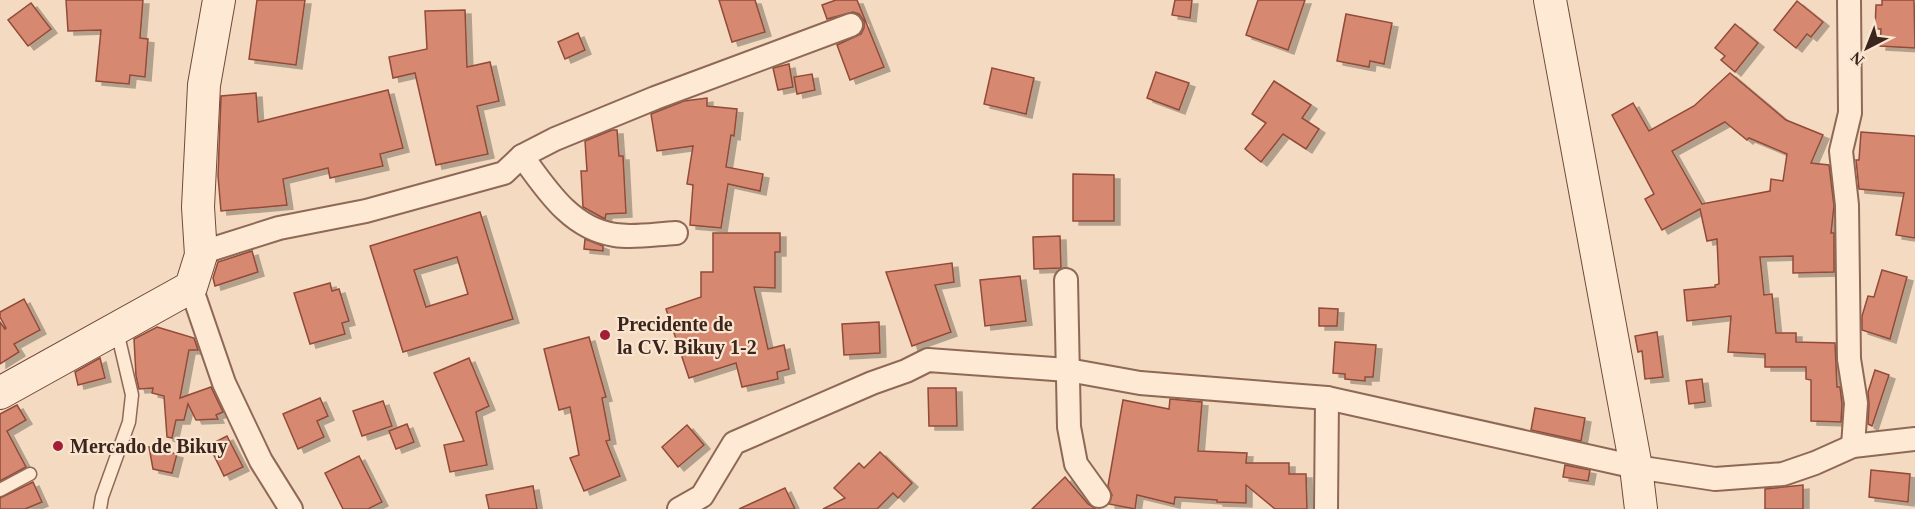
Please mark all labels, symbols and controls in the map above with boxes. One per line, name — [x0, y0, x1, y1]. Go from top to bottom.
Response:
north arrow — [1837, 18, 1897, 78]
text: N — [1847, 48, 1867, 69]
place label: Precidente de la CV. Bikuy 1-2 — [617, 313, 757, 359]
marker: Precidente de la CV. Bikuy 1-2 — [598, 328, 612, 342]
place label: Mercado de Bikuy — [70, 435, 227, 458]
marker: Mercado de Bikuy — [51, 439, 65, 453]

